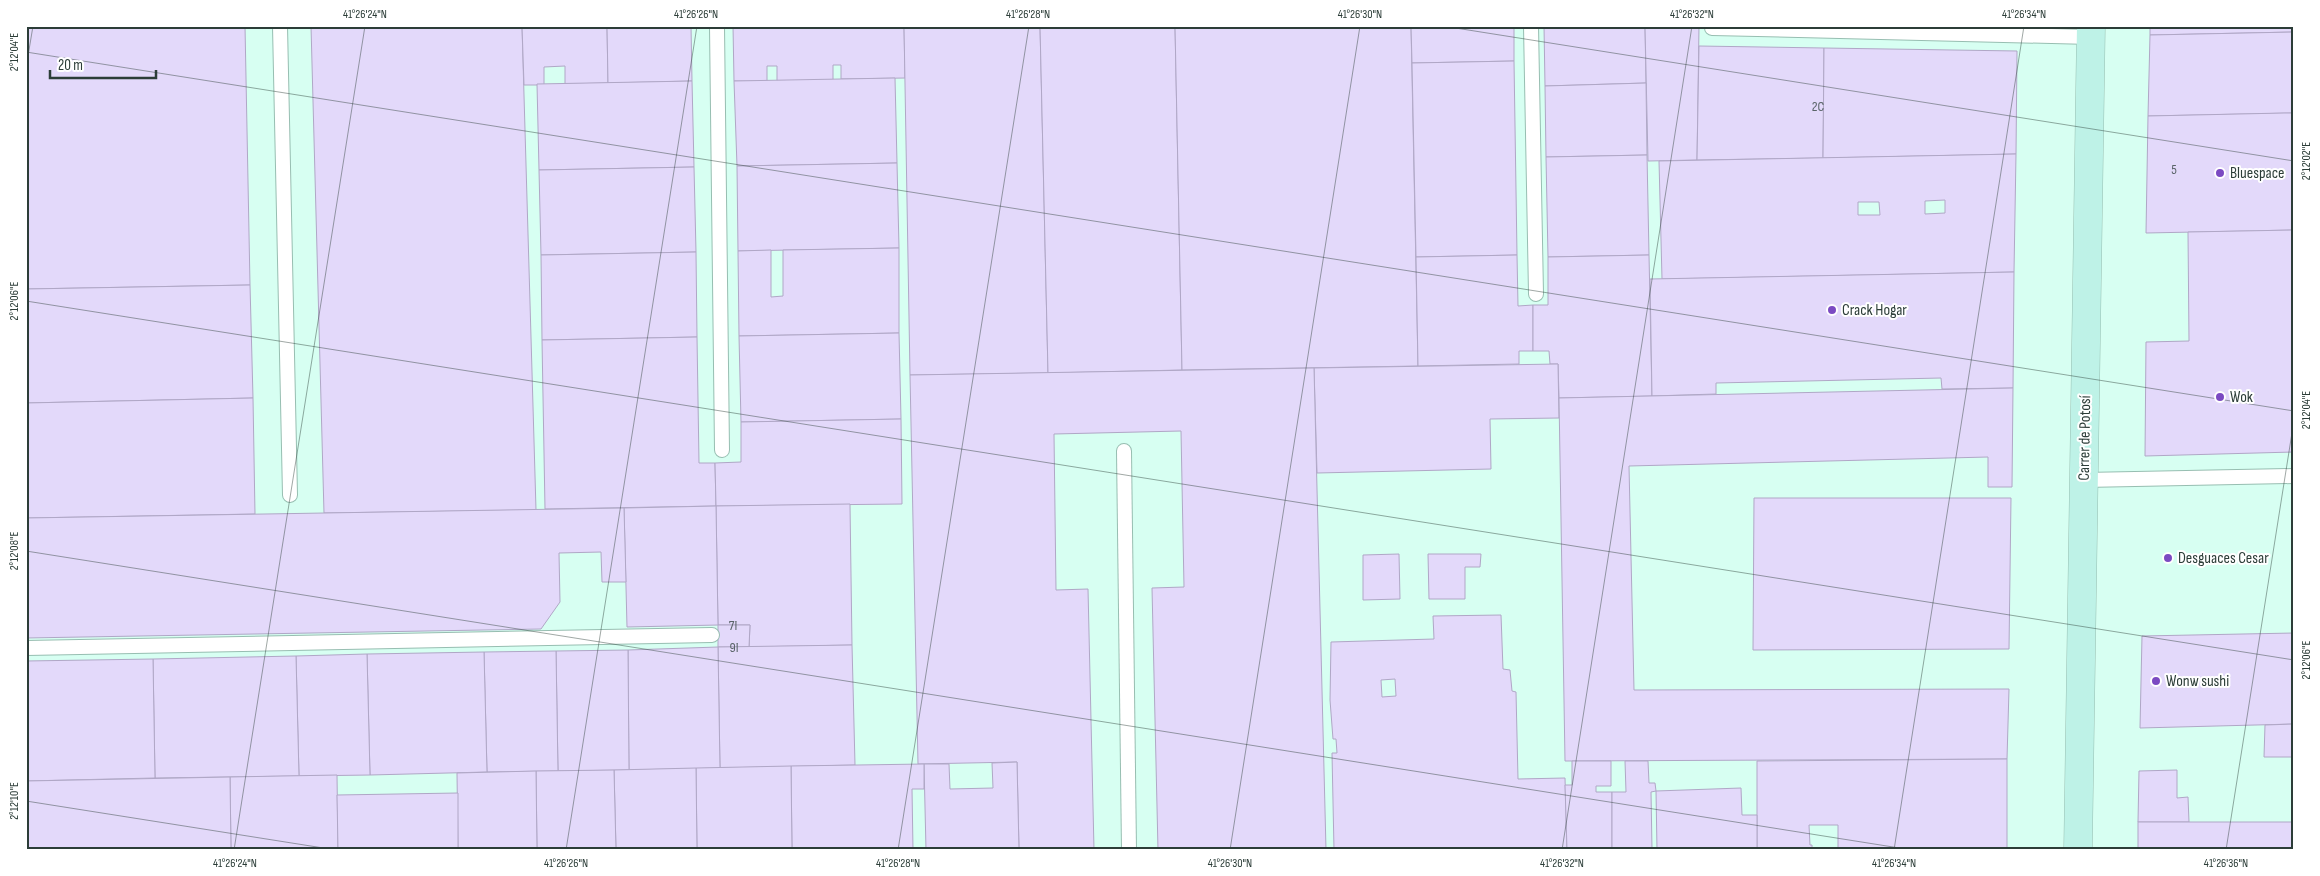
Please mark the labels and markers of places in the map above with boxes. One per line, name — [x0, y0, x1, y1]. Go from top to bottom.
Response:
place label: Bluespace — [2230, 164, 2285, 183]
marker: Bluespace — [2214, 167, 2226, 179]
place label: Crack Hogar — [1842, 301, 1907, 320]
marker: Crack Hogar — [1826, 304, 1838, 316]
place label: Wok — [2230, 388, 2253, 407]
marker: Wok — [2214, 391, 2226, 403]
place label: Desguaces Cesar — [2178, 549, 2269, 568]
marker: Desguaces Cesar — [2162, 552, 2174, 564]
place label: Wonw sushi — [2166, 672, 2229, 691]
marker: Wonw sushi — [2150, 675, 2162, 687]

